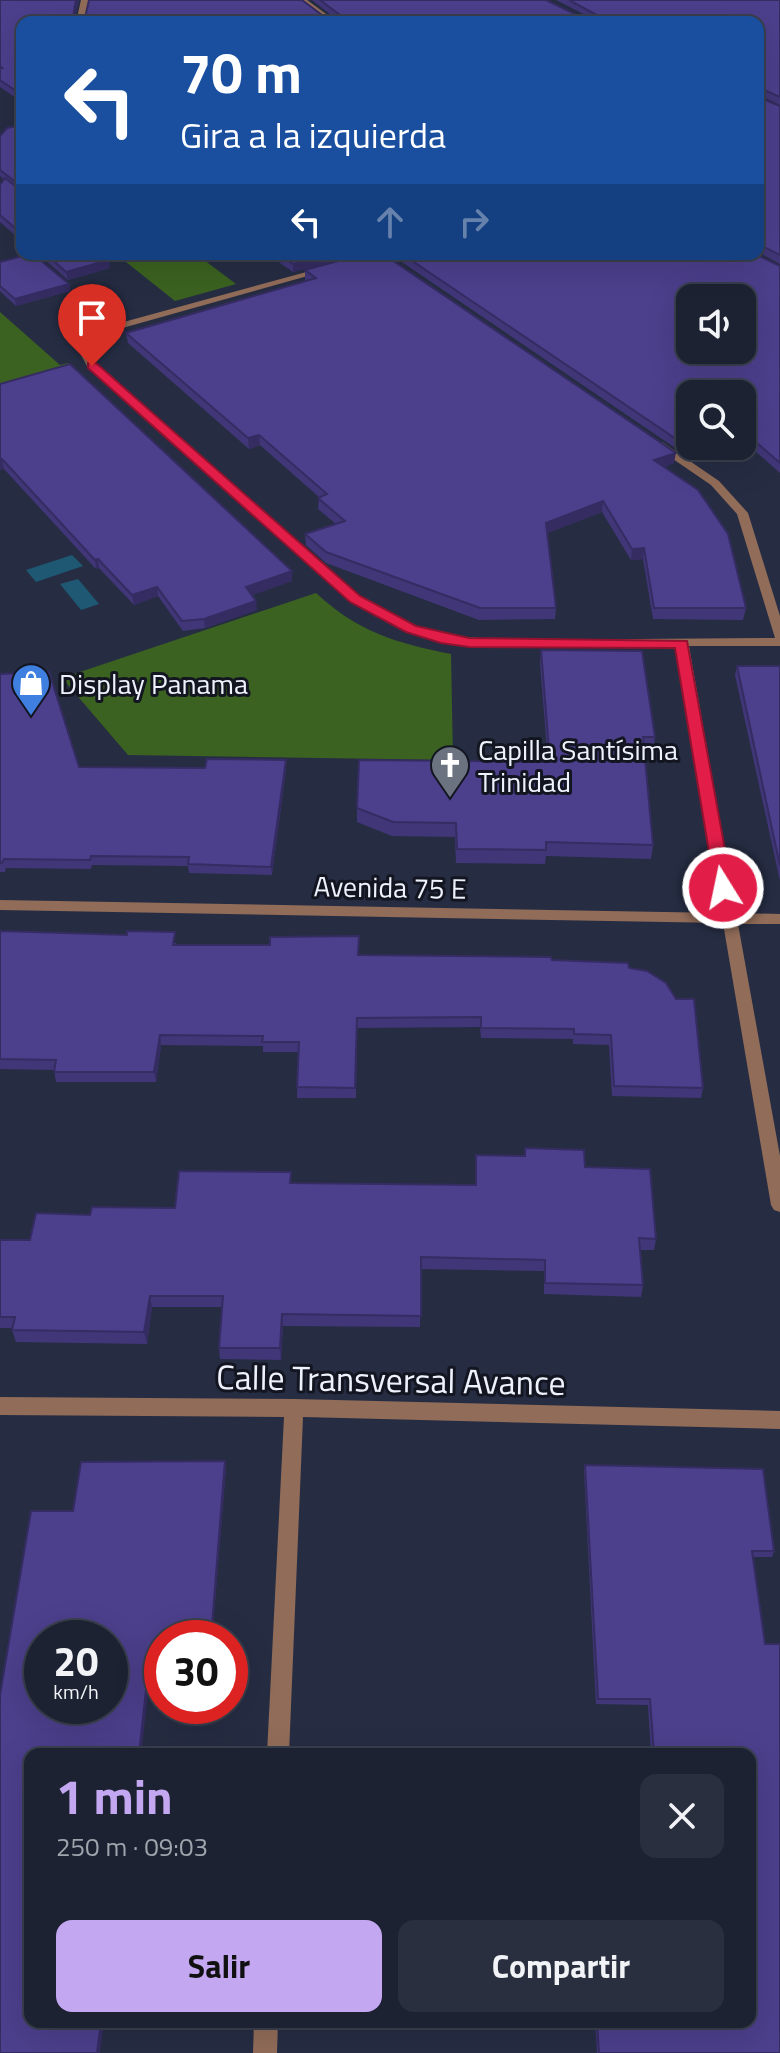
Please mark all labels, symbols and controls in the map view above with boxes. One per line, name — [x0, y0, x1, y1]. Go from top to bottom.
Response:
text: 70 m — [180, 30, 302, 115]
icon: left — [48, 48, 152, 152]
text: Gira a la izquierda — [180, 107, 446, 162]
icon: left — [284, 200, 328, 244]
icon: ahead — [368, 200, 412, 244]
icon: right — [452, 200, 496, 244]
pin — [58, 284, 126, 366]
map controls — [676, 284, 756, 460]
button: sound — [676, 284, 756, 364]
icon: arrive — [70, 296, 114, 340]
button: search — [676, 380, 756, 460]
shop icon: Display Panama — [10, 662, 52, 717]
place label: Display Panama — [59, 662, 248, 705]
place label: Capilla Santísima Trinidad — [478, 728, 678, 803]
church icon: Capilla Santísima Trinidad — [429, 744, 471, 799]
position arrow — [681, 846, 765, 930]
street label: Avenida 75 E — [313, 864, 467, 910]
street label: Calle Transversal Avance — [216, 1350, 566, 1408]
speed limit sign: 30 — [144, 1620, 248, 1724]
text: 20 — [54, 1631, 98, 1692]
text: km/h — [53, 1676, 99, 1707]
text: 1 min — [56, 1760, 173, 1833]
button: close — [640, 1774, 724, 1858]
text: 250 m · 09:03 — [56, 1827, 208, 1866]
button: Salir — [56, 1920, 382, 2012]
button: Compartir — [398, 1920, 724, 2012]

